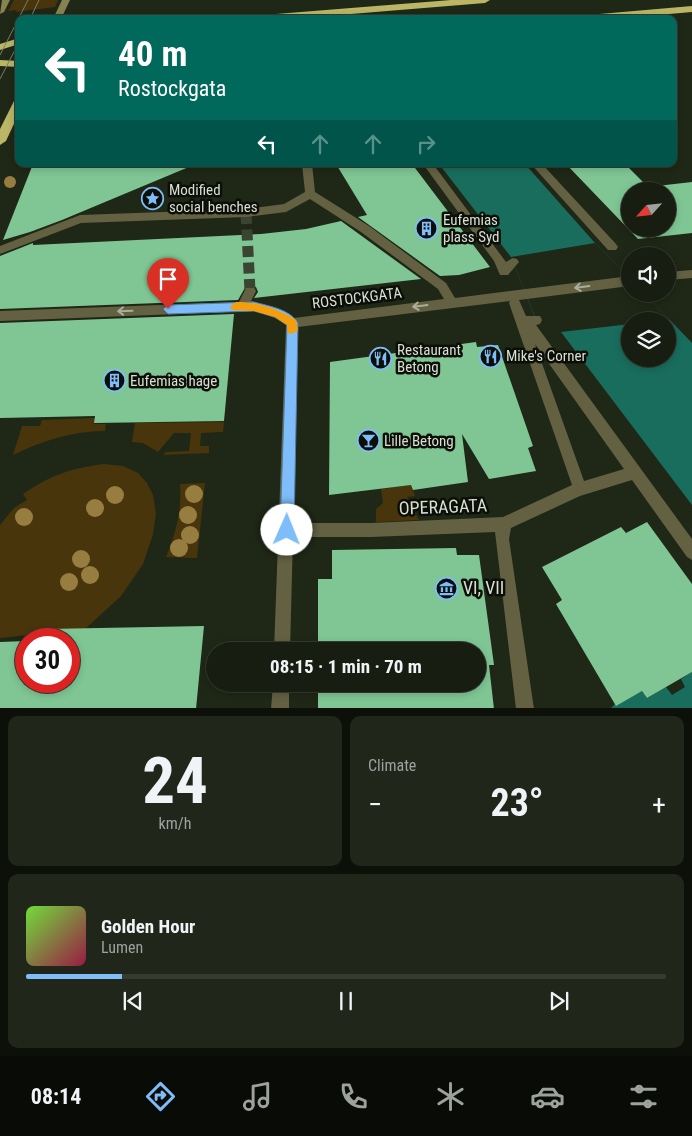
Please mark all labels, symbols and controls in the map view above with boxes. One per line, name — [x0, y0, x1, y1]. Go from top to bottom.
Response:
text: 40 m — [118, 34, 187, 75]
icon: left — [35, 35, 100, 100]
text: Rostockgata — [118, 76, 226, 101]
icon: left — [253, 130, 281, 158]
icon: ahead — [306, 130, 334, 158]
icon: ahead — [359, 130, 387, 158]
icon: right — [412, 130, 440, 158]
place label: Modified social benches — [169, 181, 258, 216]
north arrow — [621, 182, 676, 238]
map controls — [621, 182, 676, 367]
place icon: Modified social benches — [141, 187, 165, 211]
place label: Eufemias plass Syd — [443, 211, 500, 246]
building icon: Eufemias plass Syd — [415, 217, 439, 241]
button: sound — [621, 247, 676, 302]
pin — [147, 258, 189, 309]
icon: arrive — [154, 265, 182, 293]
one-way arrow — [574, 282, 590, 292]
street label: ROSTOCKGATA — [311, 284, 403, 312]
one-way arrow — [413, 301, 429, 311]
one-way arrow — [117, 306, 134, 316]
button: layers — [621, 312, 676, 367]
place label: Restaurant Betong — [397, 341, 461, 376]
restaurant icon: Mike's Corner — [478, 344, 502, 368]
restaurant icon: Restaurant Betong — [369, 347, 393, 371]
place label: Mike's Corner — [506, 347, 587, 365]
building icon: Eufemias hage — [102, 369, 126, 393]
place label: Eufemias hage — [130, 372, 217, 390]
bar icon: Lille Betong — [356, 429, 380, 453]
place label: Lille Betong — [384, 432, 454, 450]
street label: OPERAGATA — [398, 494, 488, 519]
position arrow — [260, 503, 312, 555]
museum icon: VI, VII — [435, 576, 459, 600]
place label: VI, VII — [463, 577, 504, 598]
speed limit sign: 30 — [15, 628, 80, 693]
text: 08:15 · 1 min · 70 m — [270, 655, 422, 678]
text: 24 — [142, 743, 208, 819]
text: Climate — [368, 756, 416, 775]
text: 23° — [490, 781, 544, 825]
text: − — [368, 788, 382, 821]
text: + — [652, 788, 666, 821]
text: km/h — [159, 814, 191, 833]
text: Golden Hour — [101, 915, 195, 938]
text: Lumen — [101, 938, 143, 957]
icon: previous — [119, 987, 147, 1015]
icon: pause — [332, 987, 360, 1015]
icon: next — [545, 987, 573, 1015]
icon: directions — [143, 1079, 178, 1114]
icon: music — [240, 1079, 275, 1114]
icon: phone — [336, 1079, 371, 1114]
icon: climate — [433, 1079, 468, 1114]
icon: car — [530, 1079, 565, 1114]
icon: filters — [626, 1079, 661, 1114]
text: 08:14 — [31, 1084, 81, 1109]

